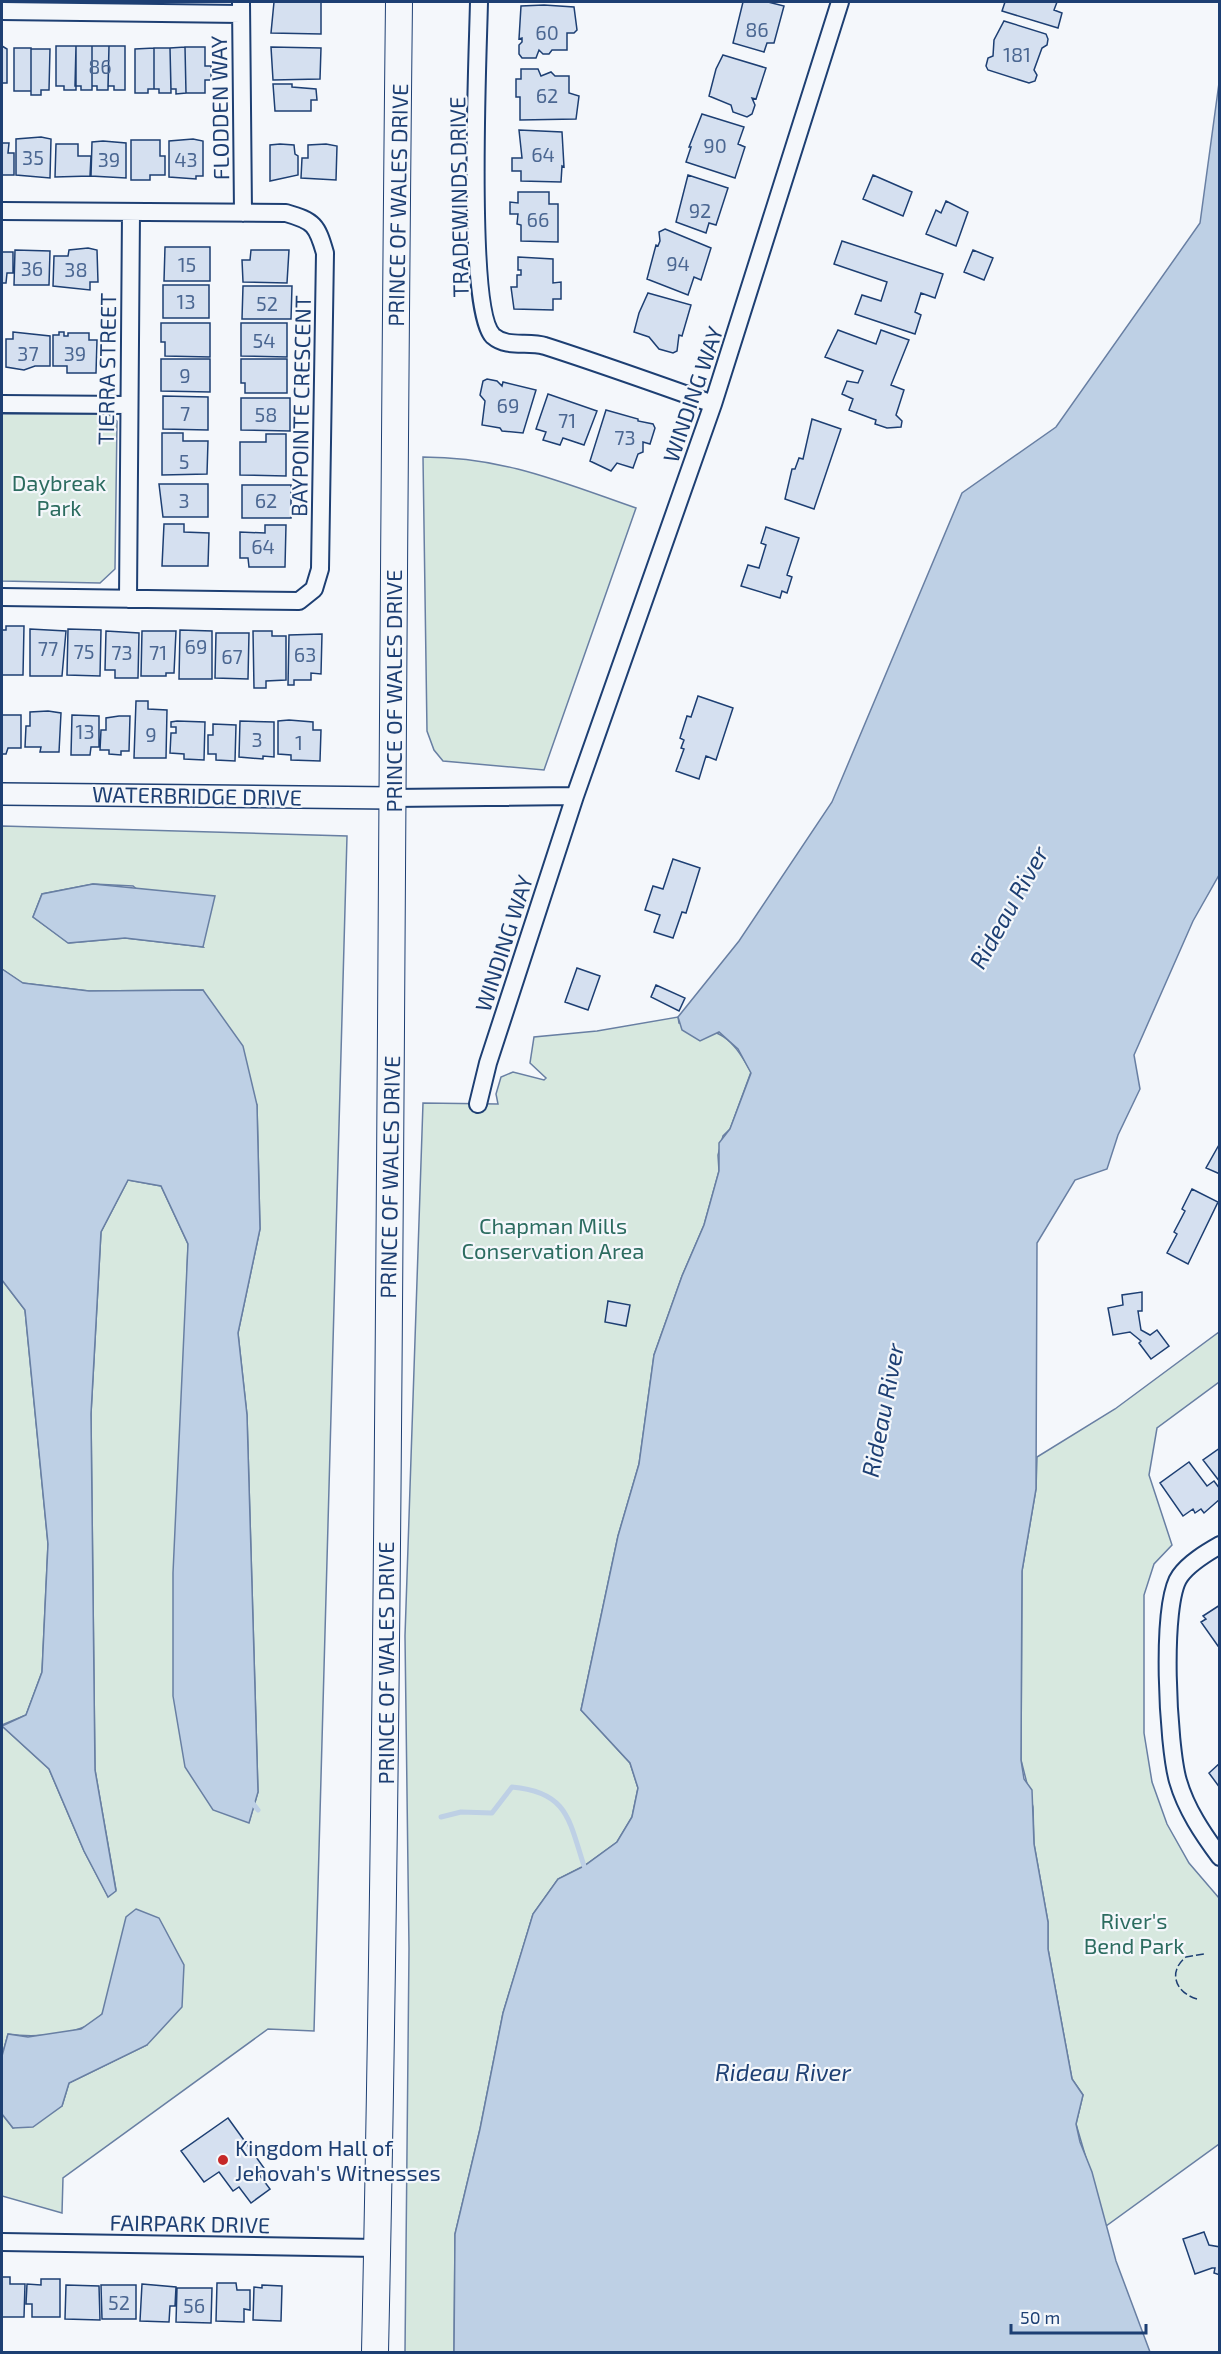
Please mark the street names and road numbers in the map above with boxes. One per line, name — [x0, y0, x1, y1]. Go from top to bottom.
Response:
street label: FLODDEN WAY — [205, 35, 233, 180]
street label: PRINCE OF WALES DRIVE — [382, 83, 412, 327]
street label: TRADEWINDS DRIVE — [443, 96, 473, 298]
street label: TIERRA STREET — [92, 292, 120, 445]
street label: BAYPOINTE CRESCENT — [285, 295, 315, 517]
street label: WINDING WAY — [657, 322, 728, 465]
street label: PRINCE OF WALES DRIVE — [380, 569, 406, 813]
street label: WATERBRIDGE DRIVE — [92, 780, 302, 810]
street label: WINDING WAY — [469, 871, 537, 1014]
street label: PRINCE OF WALES DRIVE — [374, 1055, 404, 1299]
street label: PRINCE OF WALES DRIVE — [372, 1541, 398, 1785]
street label: FAIRPARK DRIVE — [109, 2209, 271, 2237]

